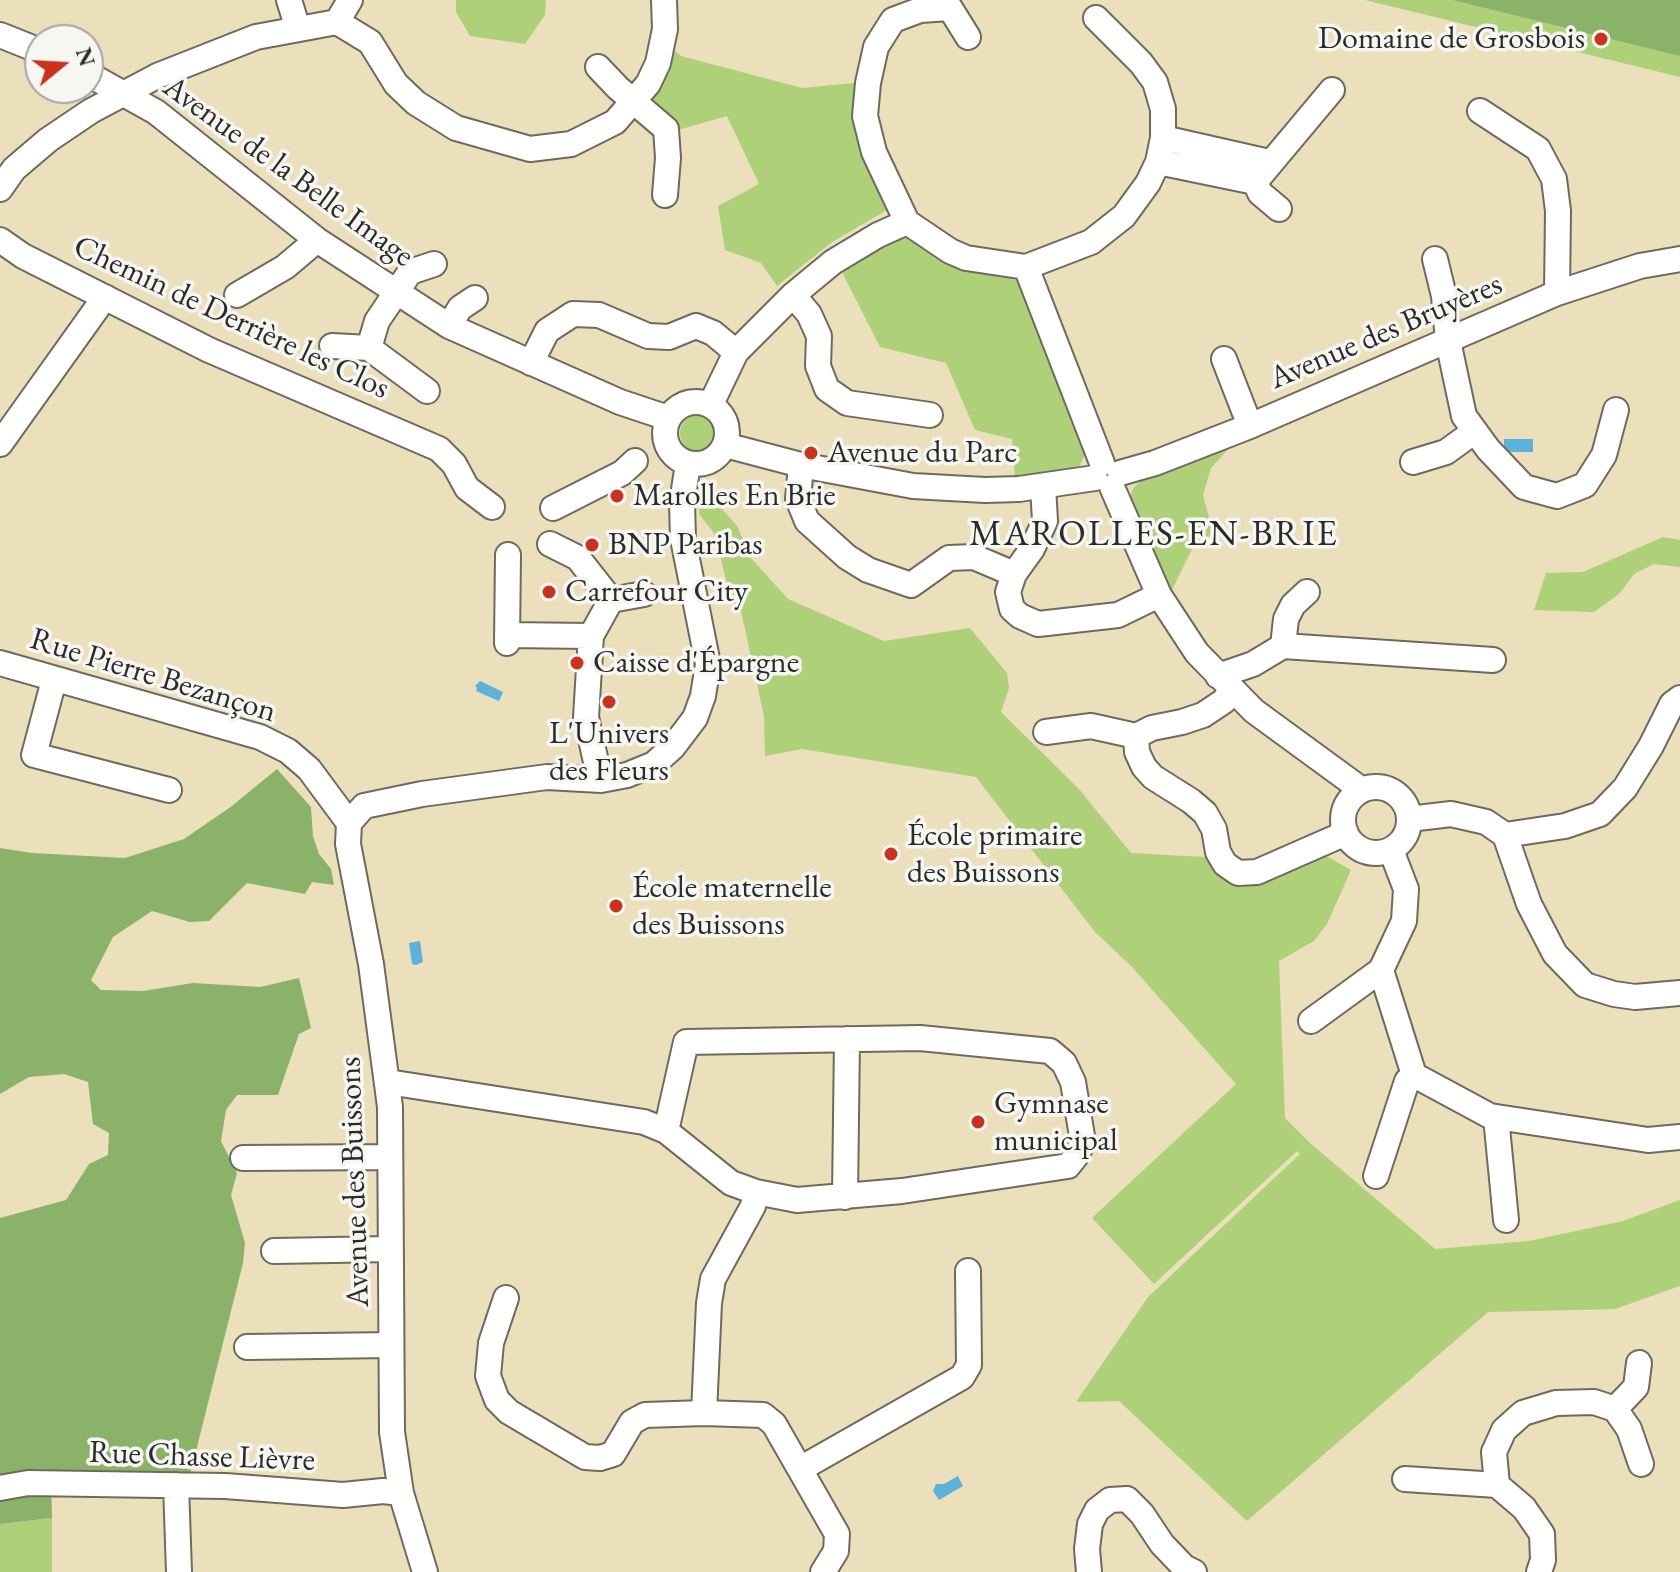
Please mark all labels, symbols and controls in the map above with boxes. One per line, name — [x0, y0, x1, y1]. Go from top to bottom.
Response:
place label: Domaine de Grosbois — [1318, 20, 1585, 58]
north arrow — [24, 24, 104, 104]
marker: Domaine de Grosbois — [1592, 30, 1610, 48]
text: N — [69, 44, 102, 70]
street label: Avenue de la Belle Image — [155, 68, 421, 276]
street label: Chemin de Derrière les Clos — [67, 228, 395, 408]
street label: Avenue des Bruyères — [1264, 266, 1508, 398]
place label: Avenue du Parc — [827, 434, 1017, 472]
marker: Avenue du Parc — [802, 444, 820, 462]
place label: Marolles En Brie — [633, 477, 836, 515]
marker: Marolles En Brie — [608, 487, 626, 505]
district label: MAROLLES-EN-BRIE — [969, 513, 1339, 557]
place label: BNP Paribas — [608, 526, 762, 564]
marker: BNP Paribas — [583, 536, 601, 554]
place label: Carrefour City — [565, 573, 748, 611]
marker: Carrefour City — [540, 583, 558, 601]
street label: Rue Pierre Bezançon — [25, 620, 281, 732]
place label: Caisse d'Épargne — [593, 644, 799, 682]
marker: Caisse d'Épargne — [568, 654, 586, 672]
marker: L'Univers des Fleurs — [600, 693, 618, 711]
place label: L'Univers des Fleurs — [549, 715, 669, 790]
place label: École primaire des Buissons — [907, 817, 1082, 892]
marker: École primaire des Buissons — [882, 845, 900, 863]
place label: École maternelle des Buissons — [632, 869, 832, 944]
marker: École maternelle des Buissons — [607, 897, 625, 915]
street label: Avenue des Buissons — [331, 1056, 379, 1308]
place label: Gymnase municipal — [994, 1085, 1118, 1160]
marker: Gymnase municipal — [969, 1113, 987, 1131]
street label: Rue Chasse Lièvre — [88, 1434, 316, 1480]

